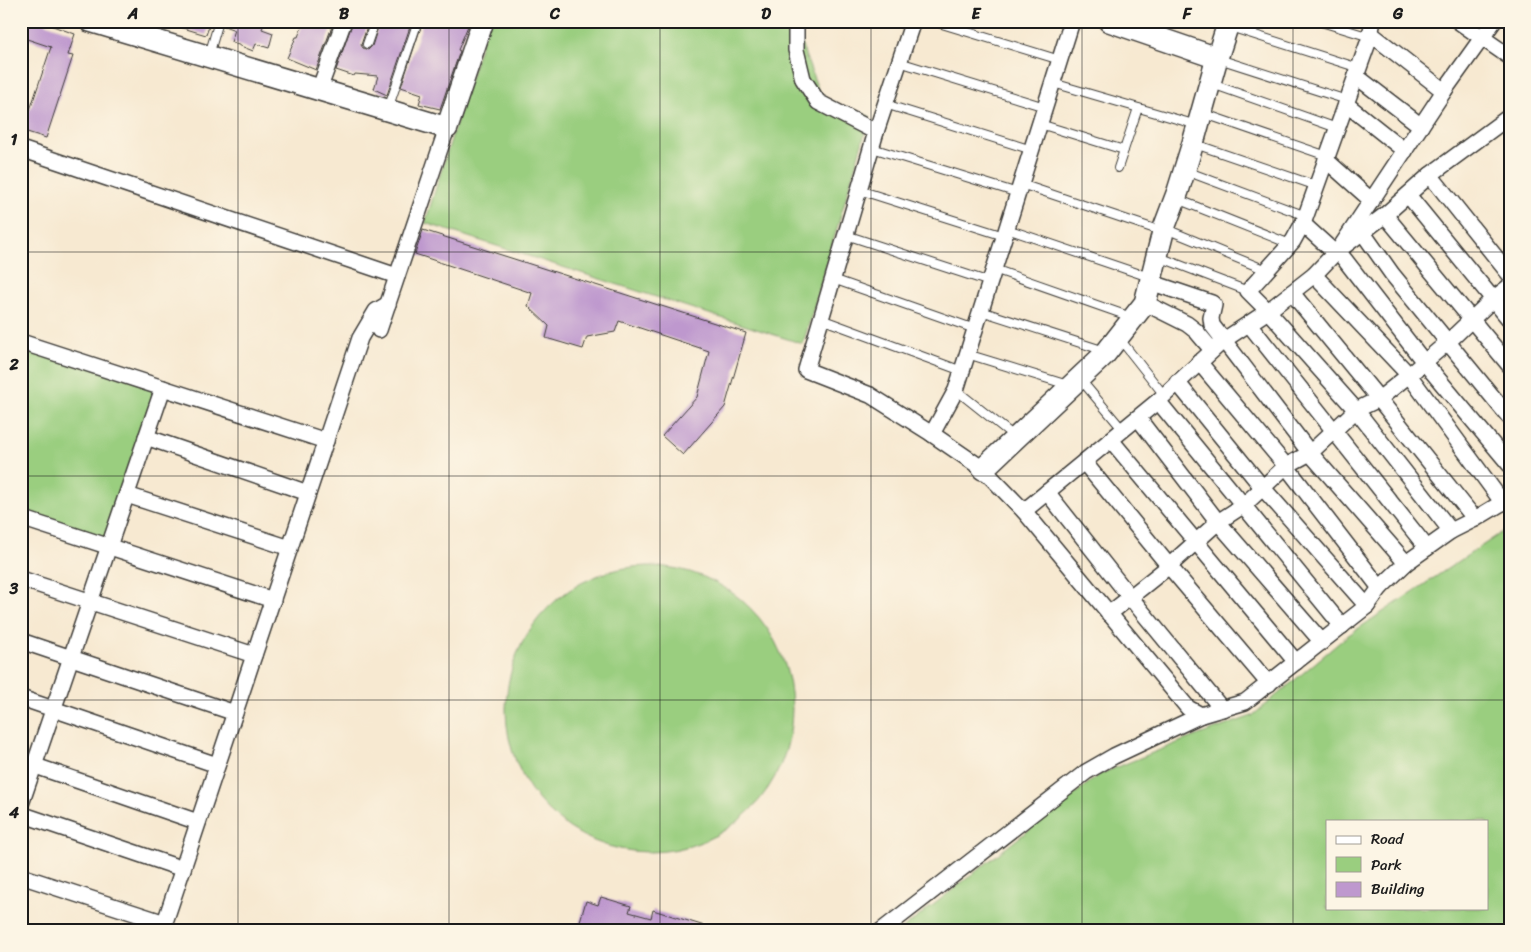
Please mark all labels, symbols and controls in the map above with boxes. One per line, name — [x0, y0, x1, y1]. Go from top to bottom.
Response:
text: A — [127, 0, 138, 28]
text: B — [339, 0, 350, 28]
text: C — [549, 0, 561, 28]
text: D — [761, 0, 771, 28]
text: E — [972, 0, 982, 28]
text: F — [1182, 0, 1193, 28]
text: G — [1392, 0, 1404, 28]
text: 1 — [11, 125, 18, 154]
text: 2 — [8, 350, 19, 379]
text: 3 — [9, 574, 19, 603]
text: 4 — [8, 798, 19, 827]
legend — [1326, 820, 1488, 910]
text: Road — [1371, 826, 1404, 852]
text: Park — [1371, 852, 1402, 878]
text: Building — [1371, 876, 1425, 902]

